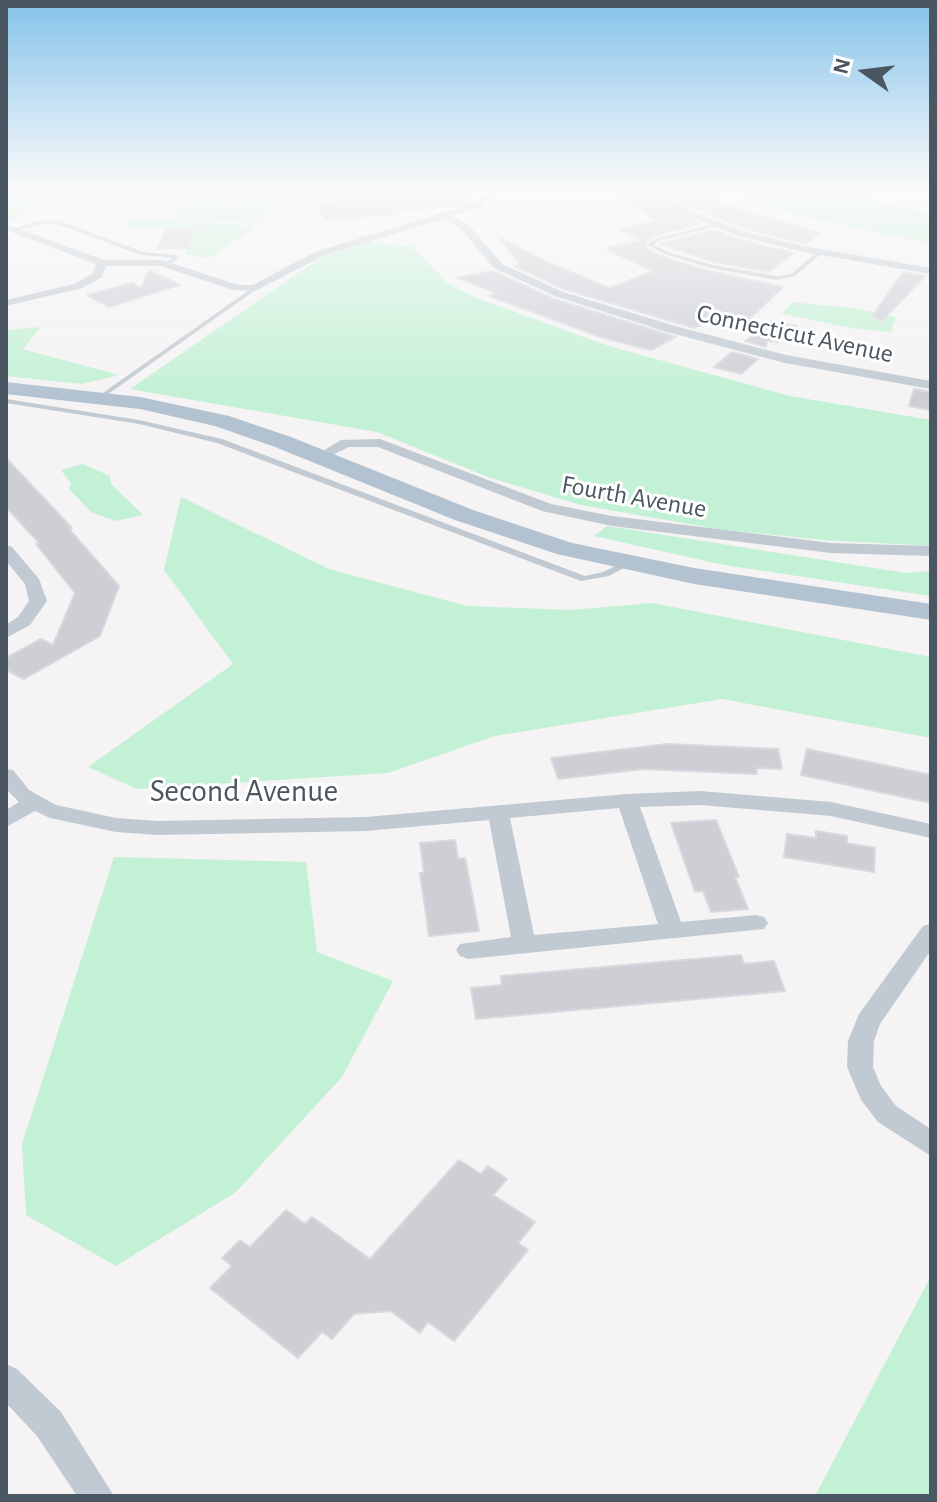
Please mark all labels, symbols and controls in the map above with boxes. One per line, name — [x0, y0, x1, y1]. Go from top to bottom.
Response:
north arrow — [825, 32, 905, 112]
text: N — [829, 56, 854, 76]
street label: Connecticut Avenue — [694, 298, 896, 370]
street label: Fourth Avenue — [559, 469, 709, 525]
street label: Second Avenue — [150, 772, 338, 810]

